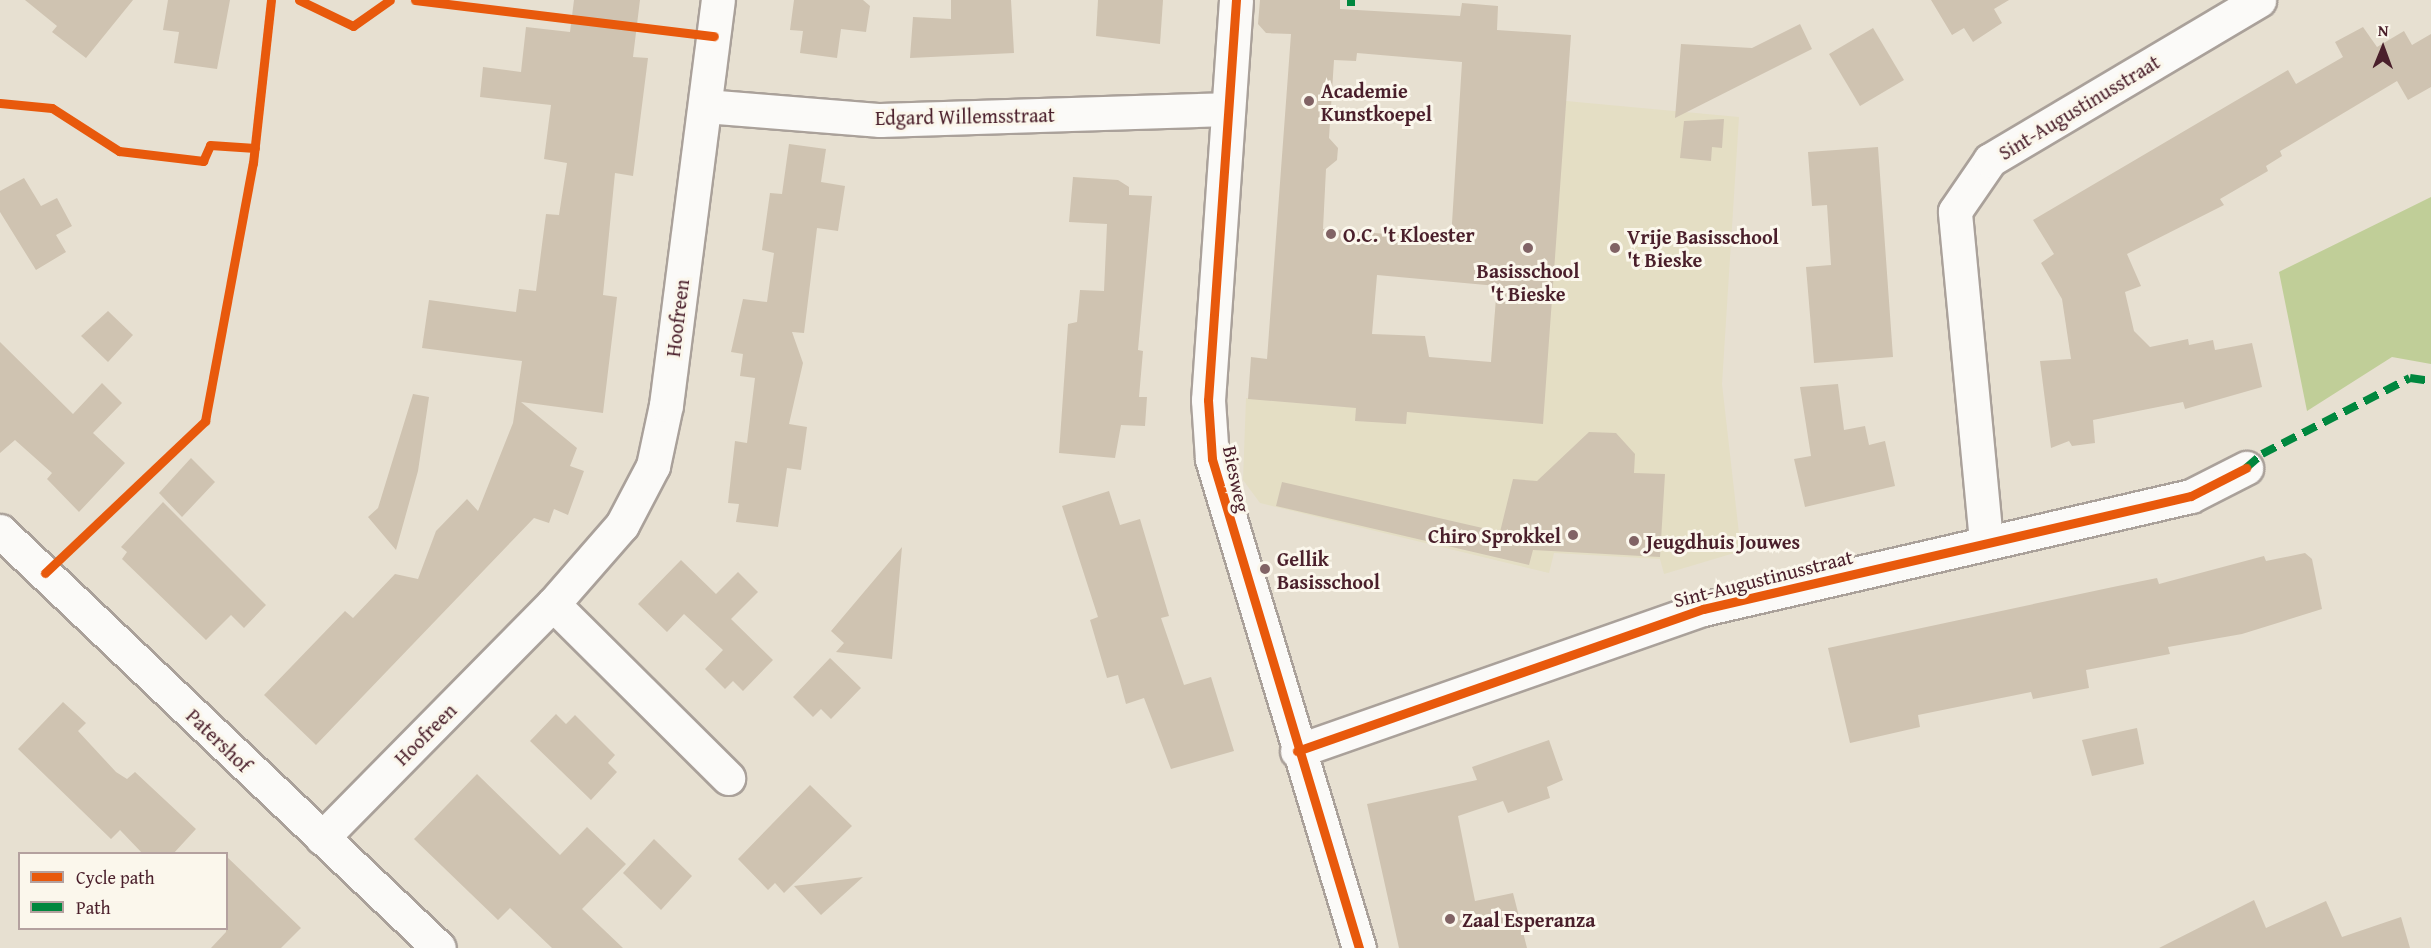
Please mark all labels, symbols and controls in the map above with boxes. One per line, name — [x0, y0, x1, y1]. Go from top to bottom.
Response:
north arrow — [2353, 18, 2413, 78]
text: N — [2378, 18, 2389, 42]
street label: Sint-Augustinusstraat — [1994, 49, 2164, 165]
place label: Academie Kunstkoepel — [1321, 78, 1432, 125]
marker: Academie Kunstkoepel — [1302, 94, 1316, 108]
street label: Edgard Willemsstraat — [875, 102, 1055, 130]
place label: O.C. 't Kloester — [1343, 222, 1475, 246]
place label: Vrije Basisschool 't Bieske — [1627, 225, 1779, 272]
marker: O.C. 't Kloester — [1324, 227, 1338, 241]
marker: Basisschool 't Bieske — [1521, 241, 1535, 255]
marker: Vrije Basisschool 't Bieske — [1608, 241, 1622, 255]
place label: Basisschool 't Bieske — [1477, 258, 1579, 305]
street label: Hoofreen — [660, 278, 694, 358]
street label: Biesweg — [1218, 444, 1256, 514]
place label: Chiro Sprokkel — [1428, 523, 1561, 547]
marker: Chiro Sprokkel — [1566, 528, 1580, 542]
place label: Jeugdhuis Jouwes — [1646, 529, 1800, 553]
marker: Jeugdhuis Jouwes — [1627, 534, 1641, 548]
street label: Sint-Augustinusstraat — [1671, 544, 1855, 612]
place label: Gellik Basisschool — [1277, 546, 1380, 593]
marker: Gellik Basisschool — [1258, 562, 1272, 576]
street label: Hoofreen — [389, 698, 461, 770]
street label: Patershof — [182, 703, 256, 777]
legend — [18, 852, 228, 930]
text: Cycle path — [76, 864, 155, 891]
text: Path — [76, 894, 111, 921]
place label: Zaal Esperanza — [1462, 907, 1596, 931]
marker: Zaal Esperanza — [1443, 912, 1457, 926]

